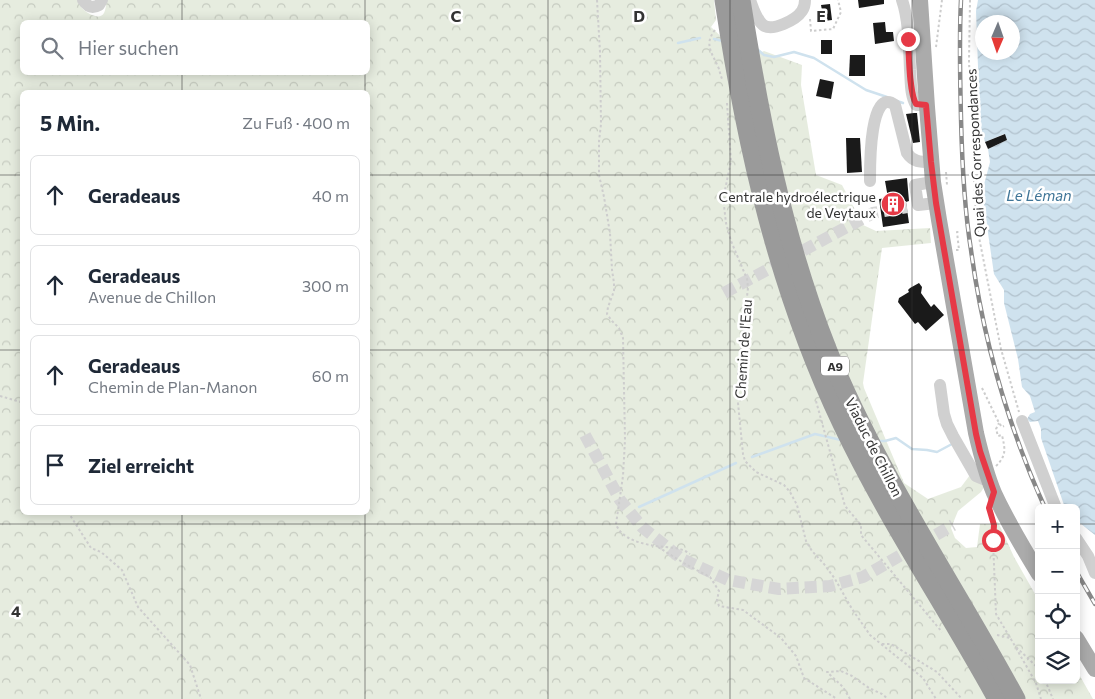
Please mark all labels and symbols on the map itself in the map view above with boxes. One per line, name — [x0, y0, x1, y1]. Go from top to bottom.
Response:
text: C — [451, 6, 462, 25]
text: D — [633, 6, 645, 25]
text: E — [816, 6, 826, 25]
north arrow — [975, 15, 1020, 60]
route end — [897, 28, 920, 51]
street label: Quai des Correspondances — [962, 68, 988, 238]
water label: Le Léman — [1006, 186, 1072, 204]
place label: Centrale hydroélectrique de Veytaux — [719, 188, 877, 221]
building icon: Centrale hydroélectrique de Veytaux — [880, 191, 906, 217]
street label: Chemin de l'Eau — [731, 299, 755, 399]
road number: A9 — [821, 356, 849, 376]
street label: Viaduc de Chillon — [842, 395, 906, 499]
route start — [982, 529, 1005, 552]
text: 4 — [11, 601, 21, 620]

